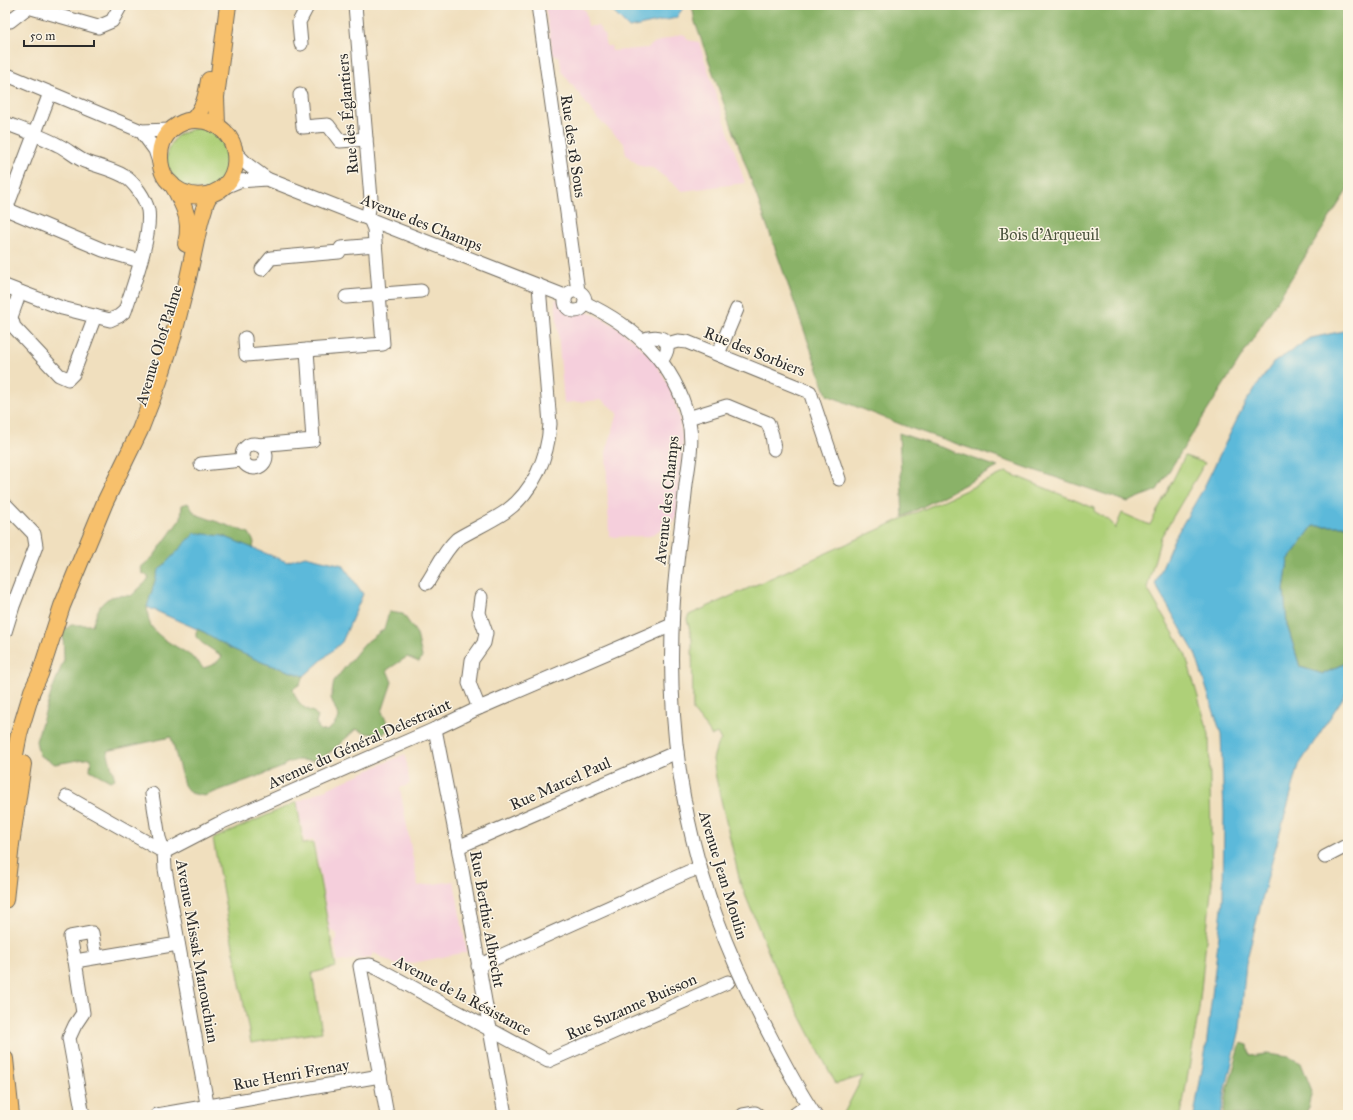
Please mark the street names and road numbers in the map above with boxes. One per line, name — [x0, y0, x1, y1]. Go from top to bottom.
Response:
street label: Rue des Églantiers — [331, 53, 363, 175]
street label: Rue des 18 Sous — [557, 93, 590, 199]
street label: Avenue des Champs — [357, 189, 485, 256]
street label: Avenue Olof Palme — [131, 282, 186, 409]
street label: Rue des Sorbiers — [701, 322, 808, 380]
street label: Avenue des Champs — [650, 435, 683, 566]
street label: Avenue du Général Delestraint — [264, 694, 454, 793]
street label: Rue Marcel Paul — [507, 752, 614, 814]
street label: Avenue Jean Moulin — [694, 808, 752, 942]
street label: Rue Berthie Albrecht — [466, 849, 509, 989]
street label: Avenue Missak Manouchian — [172, 857, 223, 1045]
street label: Avenue de la Résistance — [390, 951, 535, 1040]
street label: Rue Suzanne Buisson — [563, 969, 700, 1044]
street label: Rue Henri Frenay — [231, 1055, 351, 1094]

